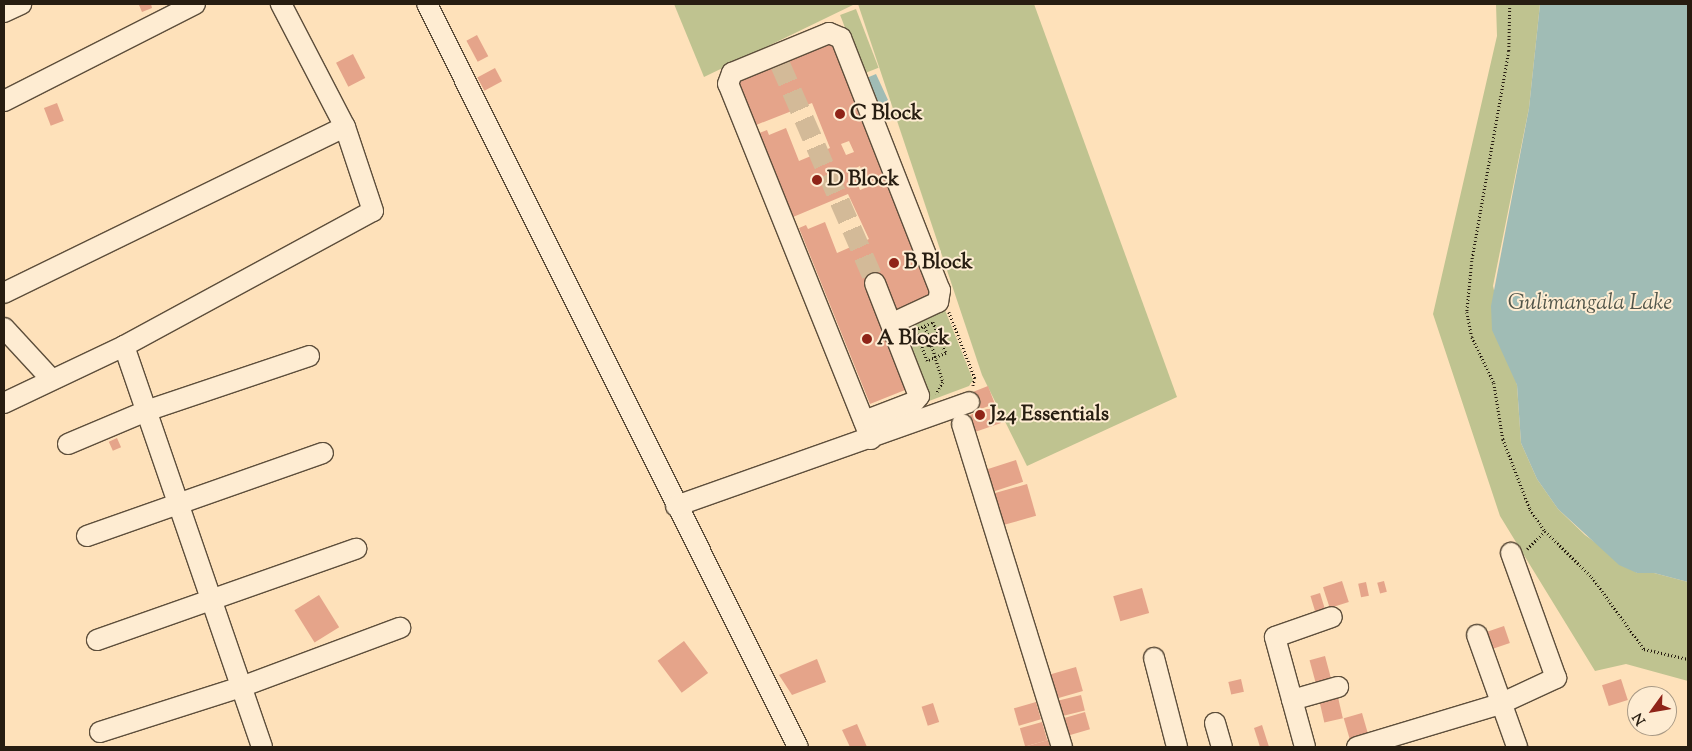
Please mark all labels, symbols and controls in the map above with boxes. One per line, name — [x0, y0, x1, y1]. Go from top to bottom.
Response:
place label: C Block — [850, 101, 923, 127]
marker: C Block — [834, 108, 846, 120]
place label: D Block — [827, 167, 899, 193]
marker: D Block — [811, 174, 823, 186]
place label: B Block — [904, 250, 973, 276]
marker: B Block — [888, 257, 900, 269]
water label: Gulimangala Lake — [1508, 292, 1672, 318]
place label: A Block — [877, 326, 950, 352]
marker: A Block — [861, 333, 873, 345]
place label: J24 Essentials — [990, 402, 1109, 428]
marker: J24 Essentials — [974, 409, 986, 421]
north arrow — [1627, 686, 1677, 736]
text: N — [1629, 708, 1652, 728]

